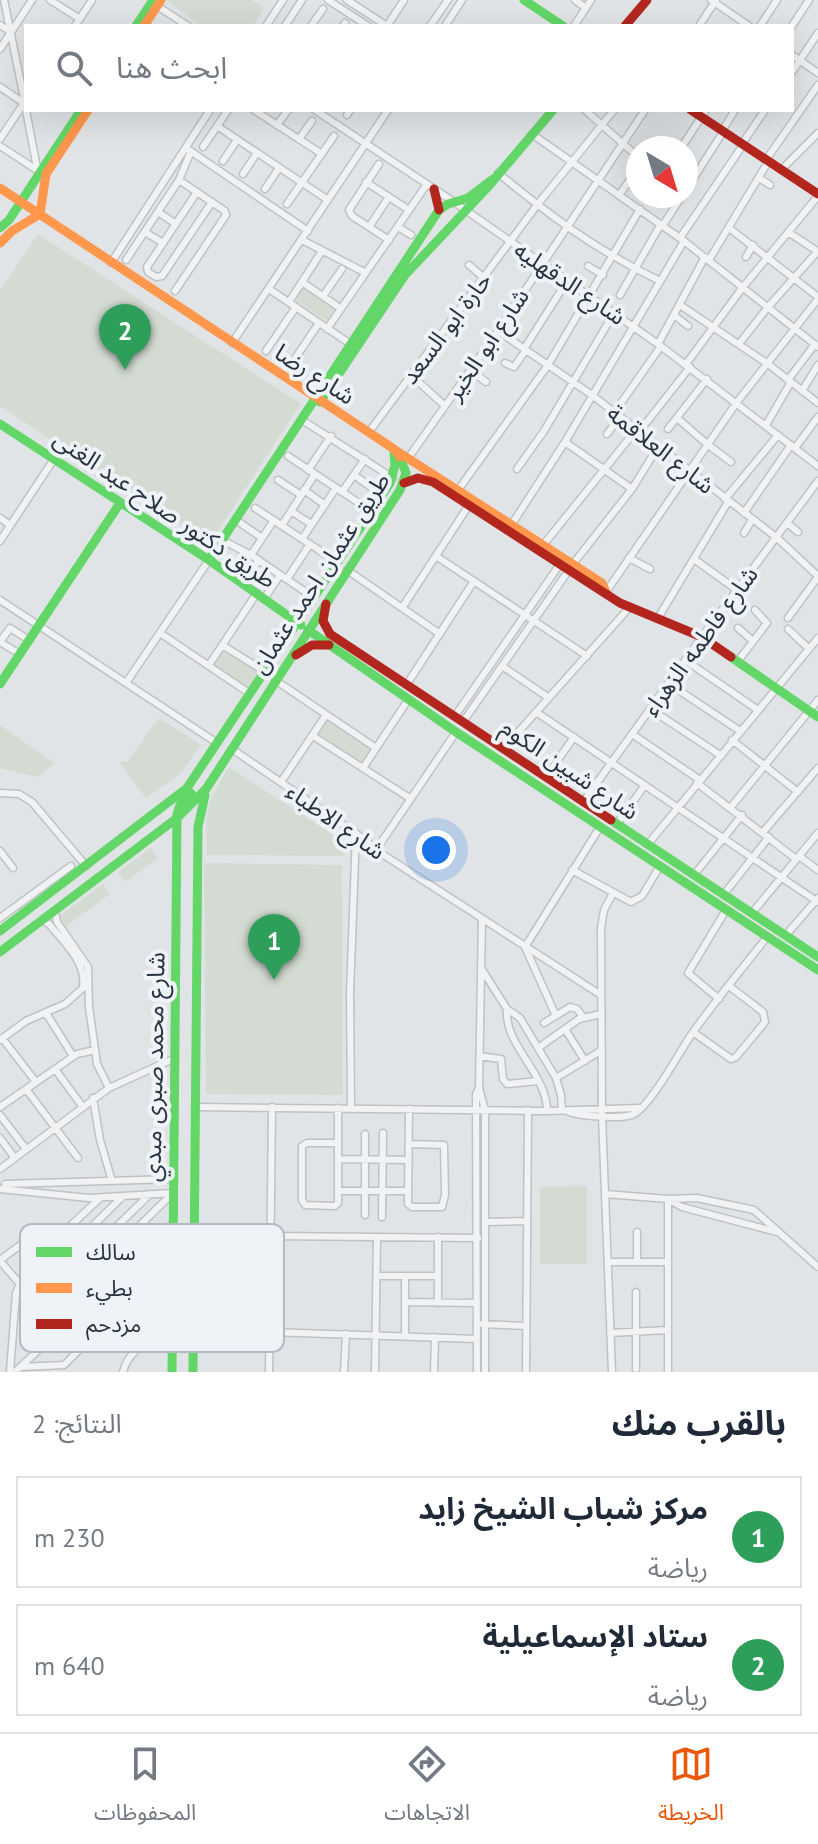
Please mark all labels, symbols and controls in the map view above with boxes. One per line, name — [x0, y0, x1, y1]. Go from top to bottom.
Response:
search box — [24, 24, 794, 112]
icon: search — [52, 46, 96, 90]
text: ابحث هنا — [116, 47, 227, 86]
north arrow — [626, 136, 698, 208]
street label: شارع الدقهليه — [507, 234, 632, 333]
street label: حارة ابو السعد — [394, 266, 498, 390]
street label: شارع ابو الخير — [438, 282, 538, 408]
pin: 2 — [99, 304, 151, 370]
street label: شارع رضا — [268, 337, 361, 413]
street label: شارع العلاقمة — [600, 397, 721, 502]
street label: طريق دكتور صلاح عبد الغنى — [46, 423, 282, 597]
street label: طريق عثمان احمد عثمان — [243, 466, 397, 680]
street label: شارع فاطمه الزهراء — [635, 560, 766, 723]
street label: شارع شبين الكوم — [493, 711, 645, 829]
street label: شارع الاطباء — [279, 776, 392, 868]
your location — [416, 830, 456, 870]
pin: 1 — [248, 914, 300, 980]
street label: شارع محمد صبرى مبدي — [136, 952, 175, 1182]
legend — [20, 1224, 284, 1352]
text: سالك — [86, 1238, 136, 1266]
text: بطيء — [86, 1274, 133, 1305]
text: مزدحم — [86, 1310, 141, 1341]
text: بالقرب منك — [612, 1400, 786, 1444]
text: النتائج: 2 — [32, 1407, 122, 1440]
text: مركز شباب الشيخ زايد — [418, 1488, 708, 1527]
text: 230 m — [34, 1521, 105, 1554]
text: 1 — [751, 1521, 765, 1554]
text: رياضة — [648, 1551, 708, 1584]
text: ستاد الإسماعيلية — [482, 1616, 708, 1655]
text: 640 m — [34, 1649, 105, 1682]
text: 2 — [751, 1649, 765, 1682]
text: رياضة — [648, 1679, 708, 1712]
tab: المحفوظات — [94, 1742, 196, 1836]
tab: الاتجاهات — [384, 1742, 470, 1836]
tab: الخريطة — [658, 1742, 724, 1836]

